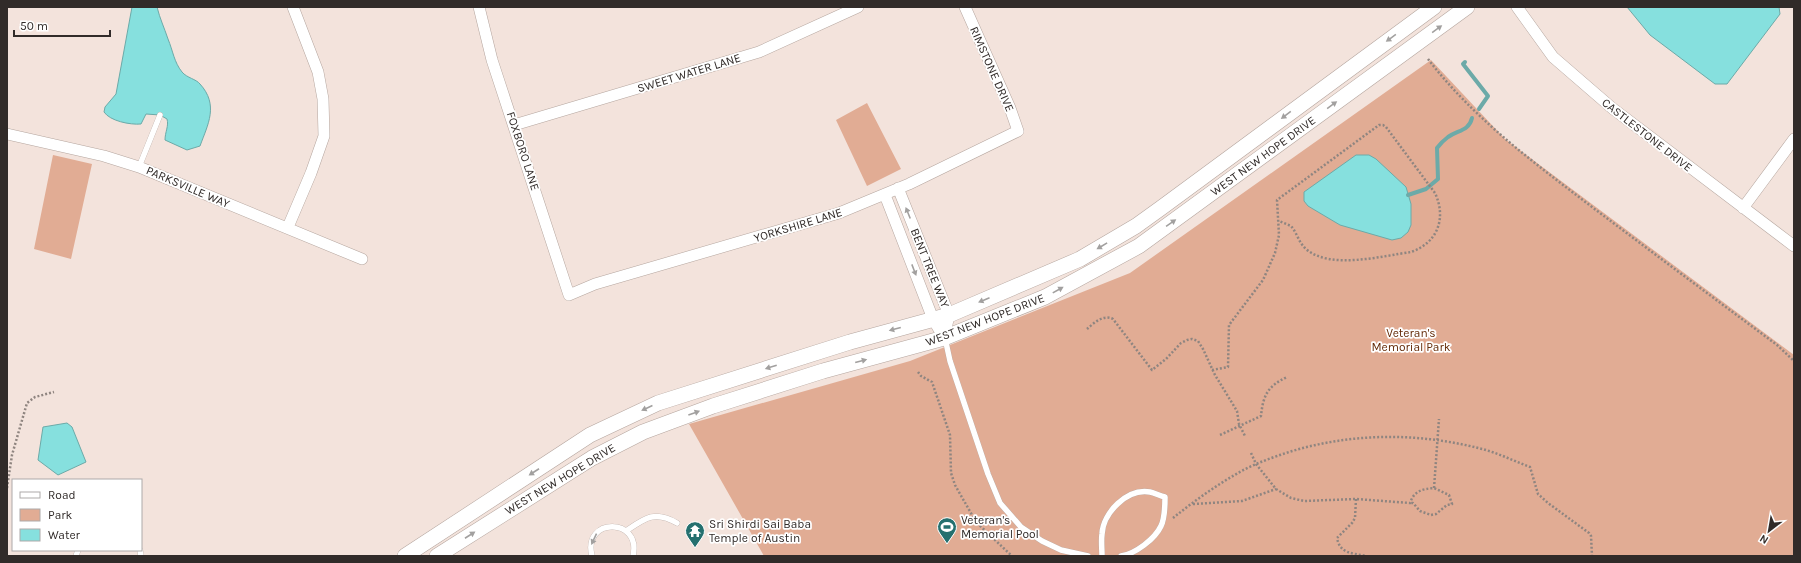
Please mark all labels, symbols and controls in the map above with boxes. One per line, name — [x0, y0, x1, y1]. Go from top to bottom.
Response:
scale bar — [14, 12, 110, 38]
text: 50 m — [20, 19, 48, 33]
street label: RIMSTONE DRIVE — [967, 24, 1017, 114]
one-way arrow — [1432, 24, 1443, 33]
one-way arrow — [1386, 34, 1397, 43]
street label: SWEET WATER LANE — [636, 51, 742, 95]
street label: CASTLESTONE DRIVE — [1599, 95, 1695, 175]
one-way arrow — [1327, 101, 1338, 109]
street label: FOXBORO LANE — [504, 110, 542, 192]
one-way arrow — [1281, 111, 1292, 120]
street label: WEST NEW HOPE DRIVE — [1208, 113, 1318, 199]
street label: PARKSVILLE WAY — [144, 163, 232, 211]
street label: YORKSHIRE LANE — [752, 205, 844, 245]
one-way arrow — [905, 207, 911, 219]
one-way arrow — [1166, 219, 1176, 227]
street label: BENT TREE WAY — [908, 226, 952, 310]
one-way arrow — [1096, 242, 1108, 249]
one-way arrow — [911, 265, 917, 277]
one-way arrow — [1052, 287, 1064, 293]
street label: WEST NEW HOPE DRIVE — [924, 291, 1046, 349]
one-way arrow — [978, 298, 990, 304]
park label: Veteran's Memorial Park — [1371, 326, 1451, 354]
one-way arrow — [889, 327, 901, 333]
one-way arrow — [855, 358, 867, 364]
one-way arrow — [764, 364, 776, 370]
one-way arrow — [642, 405, 653, 411]
one-way arrow — [688, 410, 700, 416]
street label: WEST NEW HOPE DRIVE — [502, 440, 618, 518]
one-way arrow — [529, 468, 540, 475]
legend — [12, 479, 142, 551]
text: Road — [48, 488, 76, 502]
text: Park — [48, 508, 73, 522]
north arrow — [1749, 511, 1789, 551]
place label: Veteran's Memorial Pool — [961, 513, 1039, 541]
sports icon: Veteran's Memorial Pool — [936, 516, 958, 544]
place label: Sri Shirdi Sai Baba Temple of Austin — [709, 517, 811, 545]
temple icon: Sri Shirdi Sai Baba Temple of Austin — [684, 520, 706, 548]
text: Water — [48, 528, 81, 542]
one-way arrow — [465, 531, 475, 539]
text: N — [1757, 532, 1771, 547]
one-way arrow — [591, 534, 597, 545]

